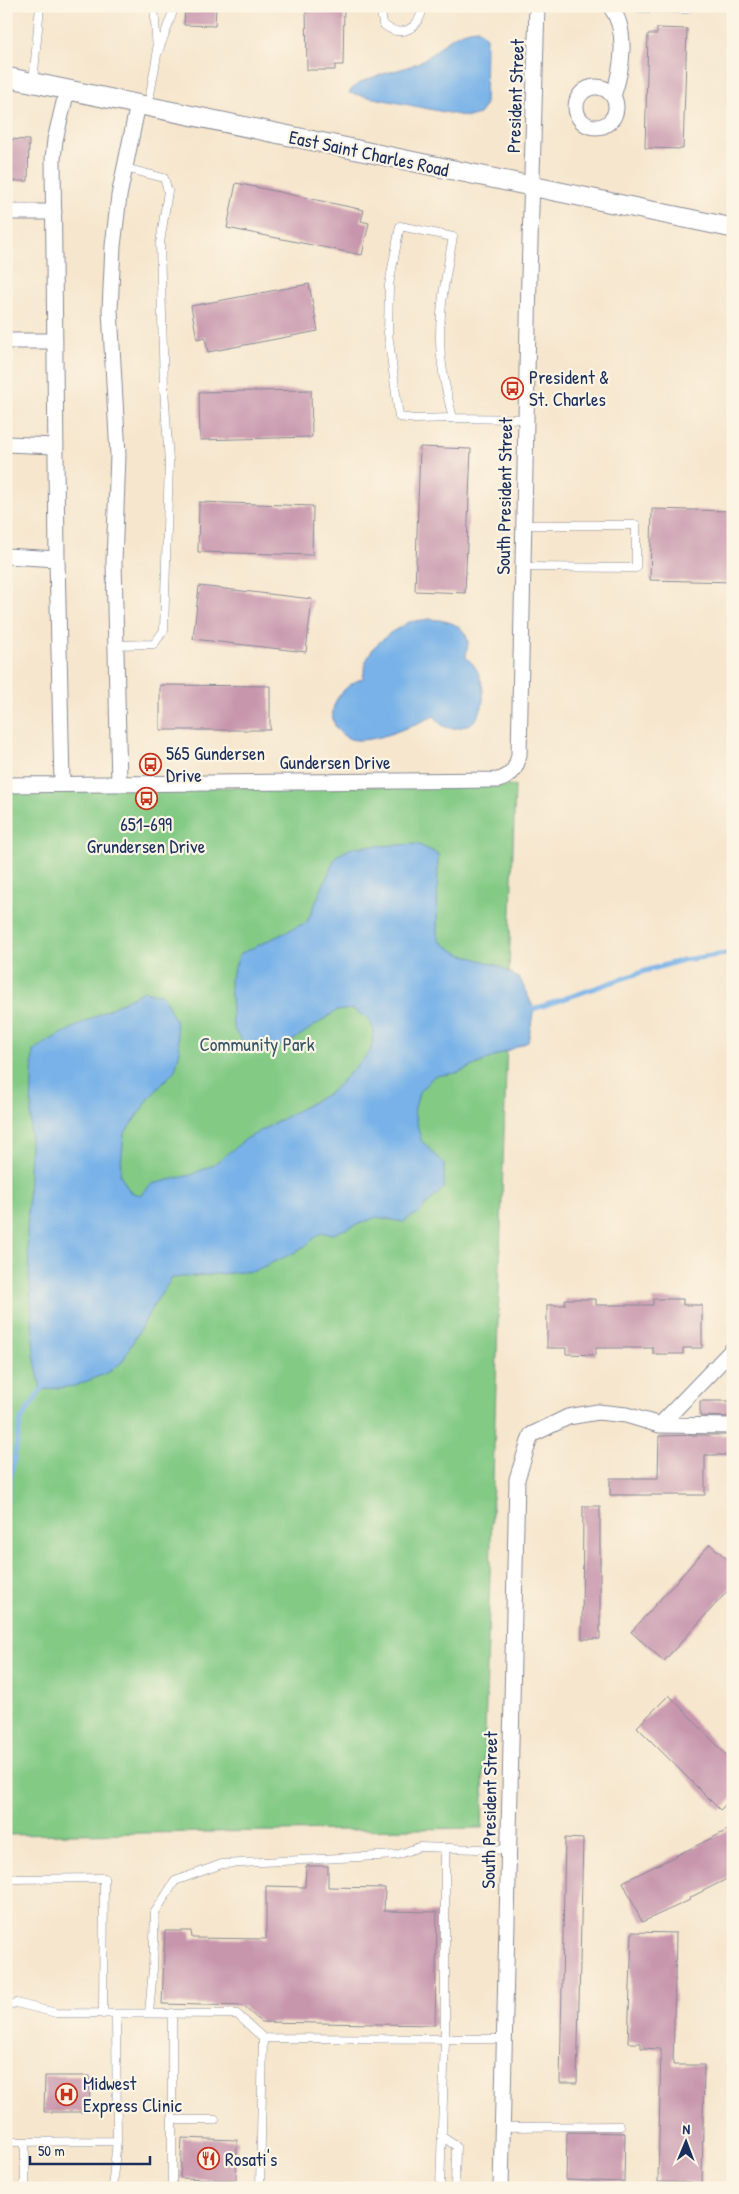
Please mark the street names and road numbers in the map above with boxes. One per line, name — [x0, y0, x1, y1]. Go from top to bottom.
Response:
street label: President Street — [500, 38, 530, 154]
street label: East Saint Charles Road — [287, 123, 452, 183]
street label: South President Street — [490, 417, 518, 575]
street label: Gundersen Drive — [279, 749, 391, 775]
street label: South President Street — [475, 1731, 503, 1889]

